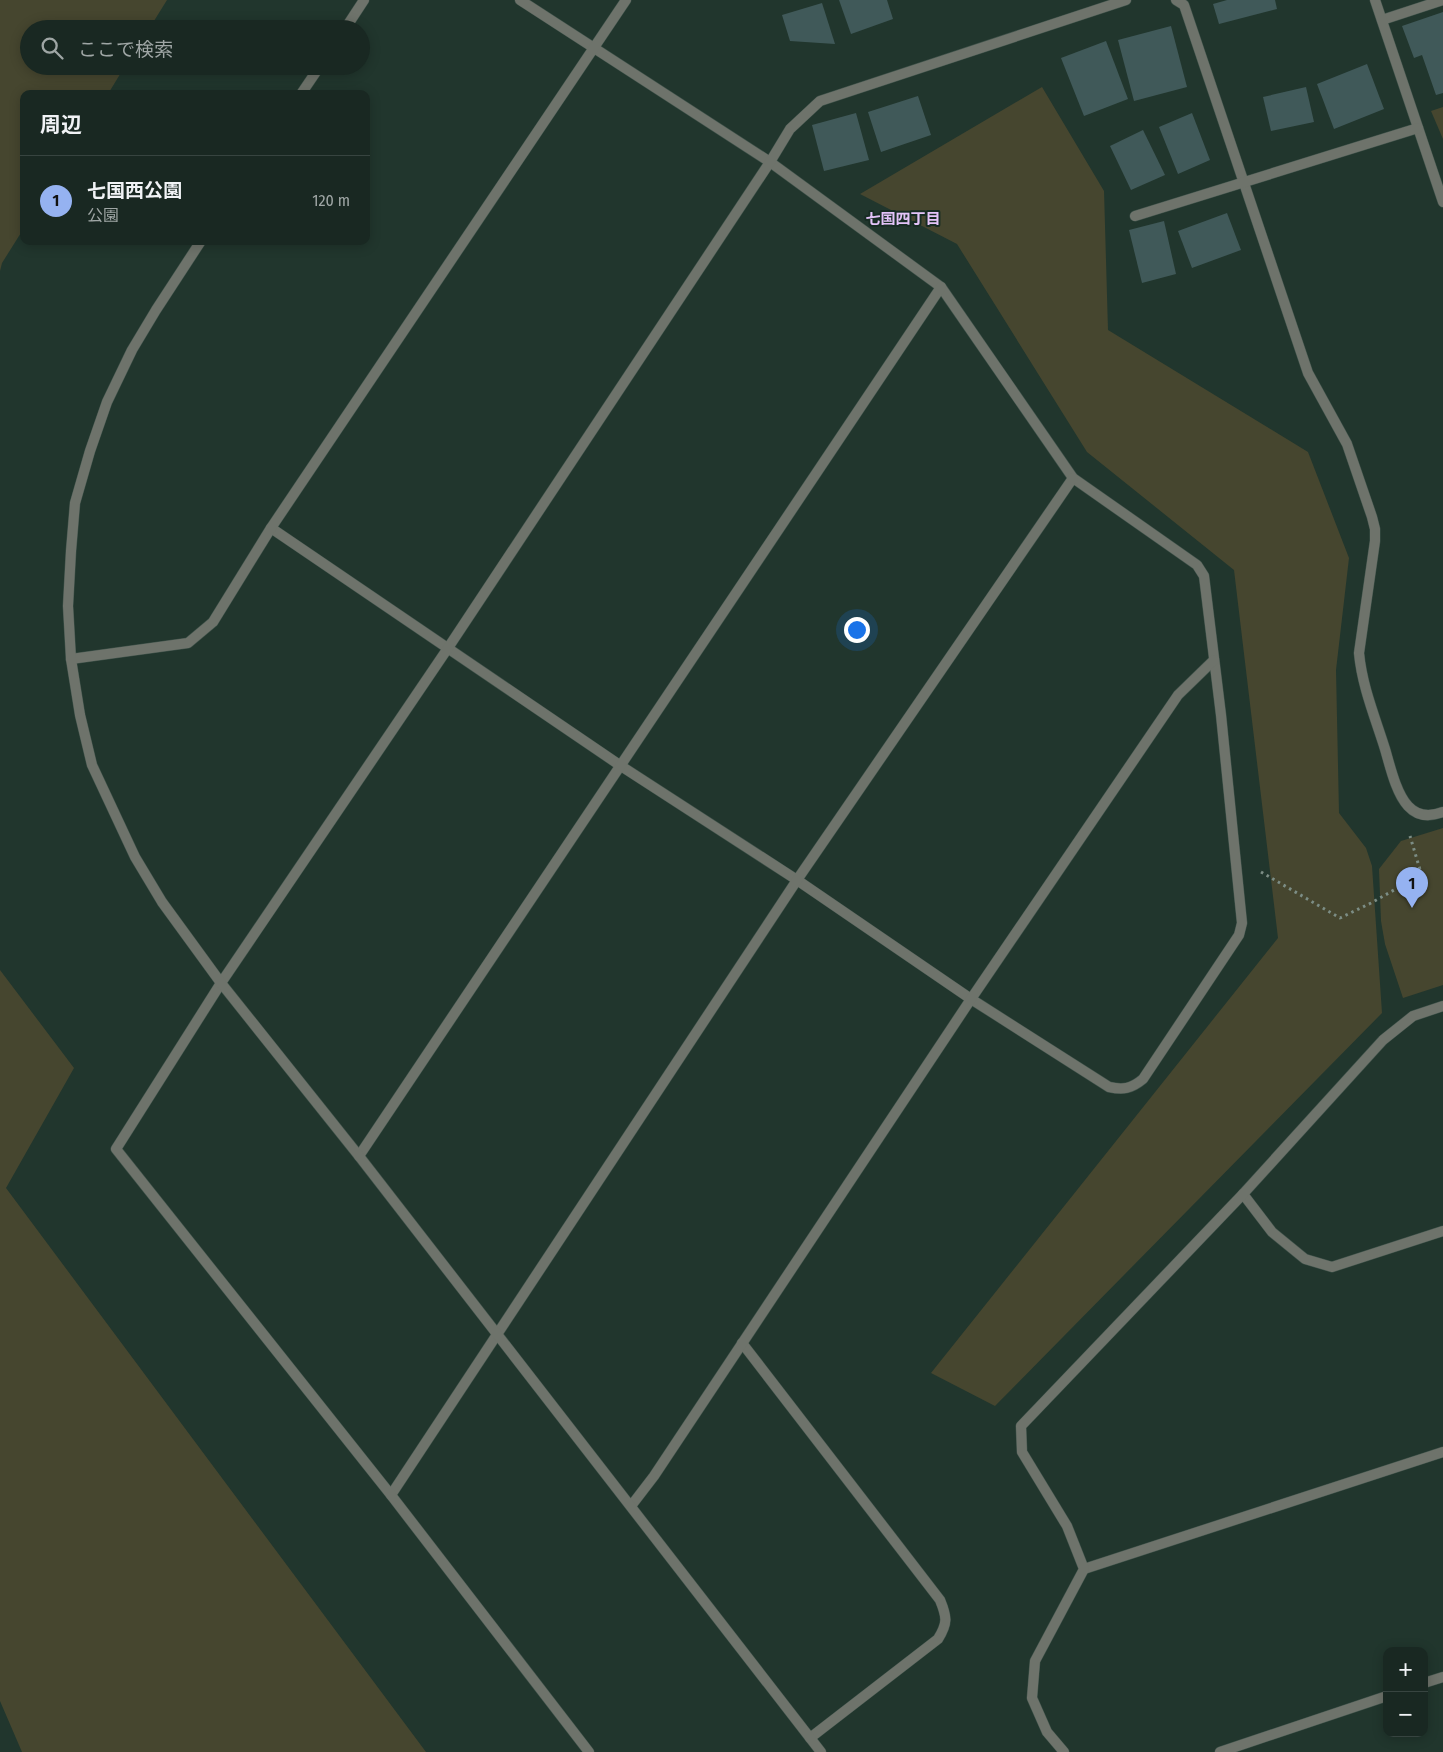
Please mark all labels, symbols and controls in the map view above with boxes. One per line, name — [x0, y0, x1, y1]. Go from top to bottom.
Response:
search box — [20, 20, 370, 75]
icon: search — [38, 34, 66, 62]
text: ここで検索 — [78, 38, 173, 61]
text: 周辺 — [40, 112, 82, 138]
text: 七国西公園 — [87, 179, 182, 202]
text: 1 — [53, 191, 59, 210]
text: 120 m — [312, 191, 350, 210]
text: 公園 — [87, 206, 119, 225]
district label: 七国四丁目 — [865, 210, 941, 228]
your location — [844, 617, 870, 643]
pin: 1 — [1396, 867, 1428, 908]
map controls — [1383, 1647, 1428, 1737]
button: + — [1383, 1647, 1428, 1692]
button: − — [1383, 1692, 1428, 1737]

